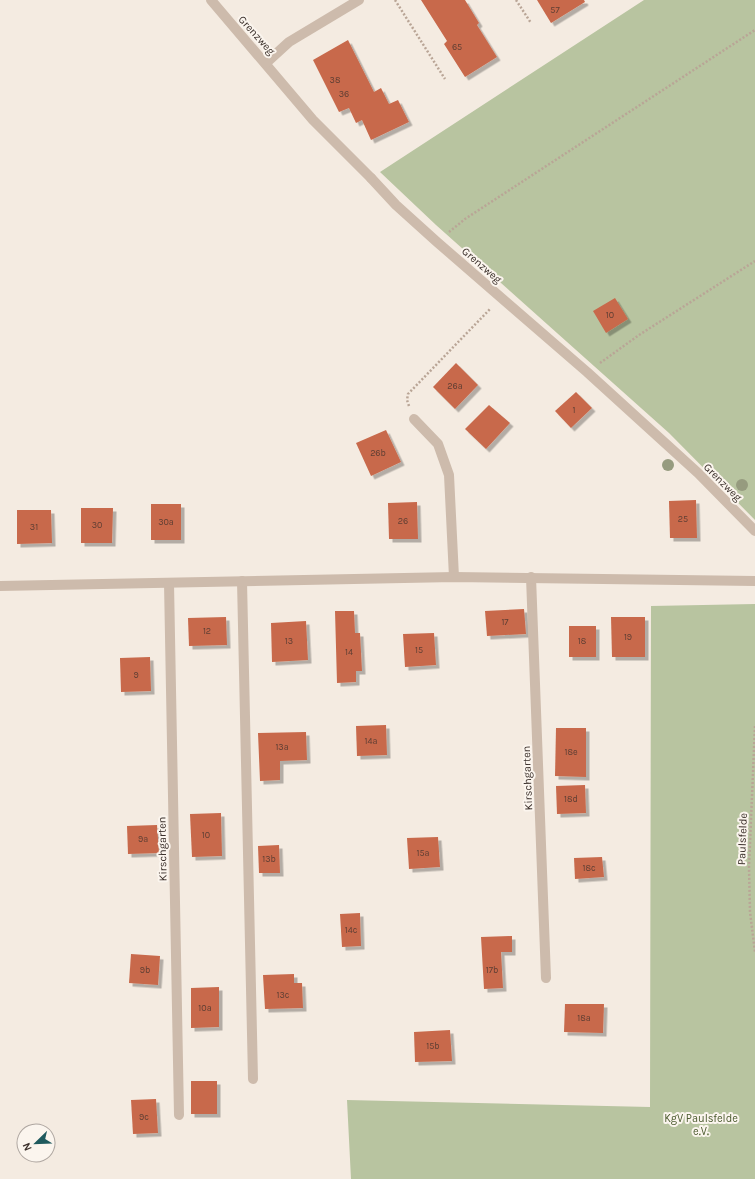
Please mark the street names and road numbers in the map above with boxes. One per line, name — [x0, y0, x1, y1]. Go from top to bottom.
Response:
street label: Grenzweg — [236, 13, 278, 58]
street label: Grenzweg — [459, 245, 505, 287]
street label: Grenzweg — [701, 461, 745, 505]
street label: Kirschgarten — [520, 745, 535, 811]
street label: Paulsfelde — [735, 812, 750, 865]
street label: Kirschgarten — [155, 817, 170, 881]

